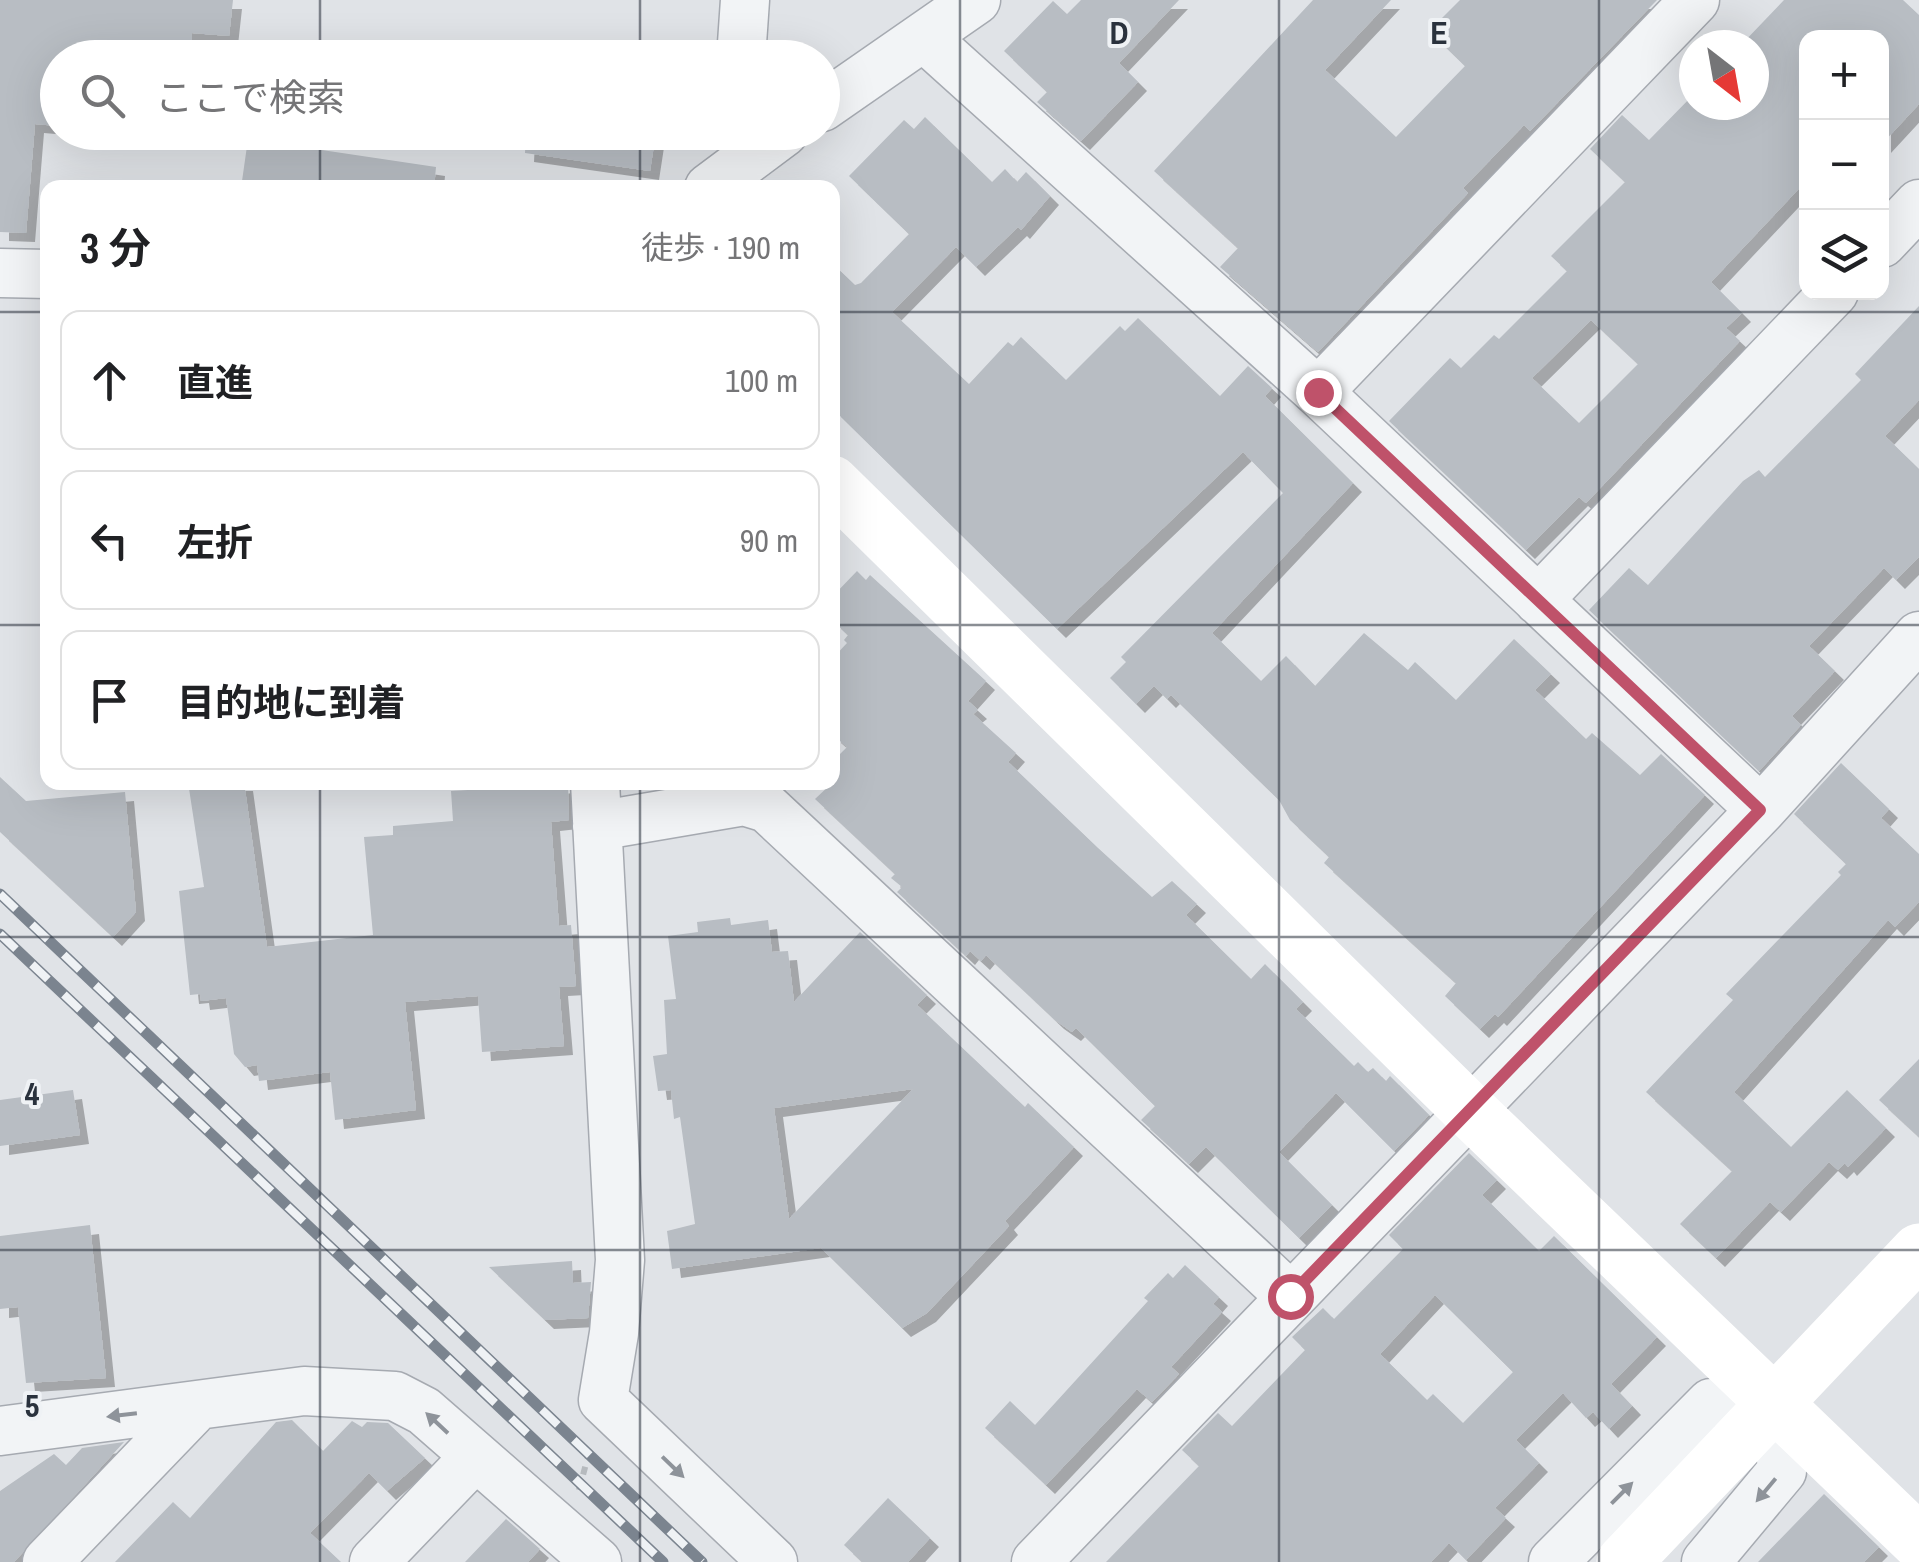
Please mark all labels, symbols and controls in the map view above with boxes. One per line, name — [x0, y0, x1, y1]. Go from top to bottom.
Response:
text: D — [1110, 11, 1128, 54]
text: E — [1430, 11, 1448, 54]
north arrow — [1679, 30, 1769, 120]
map controls — [1799, 30, 1889, 300]
button: + — [1799, 30, 1889, 120]
search box — [40, 40, 840, 150]
icon: search — [75, 68, 130, 123]
text: ここで検索 — [155, 72, 345, 123]
button: − — [1799, 120, 1889, 210]
button: layers — [1799, 210, 1889, 300]
text: 3 分 — [80, 220, 151, 276]
text: 徒歩 · 190 m — [641, 226, 800, 269]
icon: ahead — [82, 353, 137, 408]
text: 直進 — [177, 357, 253, 408]
text: 100 m — [725, 359, 798, 402]
route end — [1296, 370, 1342, 416]
icon: left — [82, 513, 137, 568]
text: 左折 — [177, 517, 253, 568]
text: 90 m — [740, 519, 798, 562]
icon: arrive — [82, 673, 137, 728]
text: 目的地に到着 — [177, 677, 405, 728]
text: 4 — [25, 1072, 40, 1115]
route start — [1268, 1274, 1314, 1320]
text: 5 — [25, 1384, 39, 1427]
one-way arrow — [106, 1408, 137, 1424]
one-way arrow — [425, 1412, 449, 1435]
one-way arrow — [661, 1455, 685, 1478]
one-way arrow — [1755, 1477, 1777, 1502]
one-way arrow — [1610, 1481, 1633, 1505]

